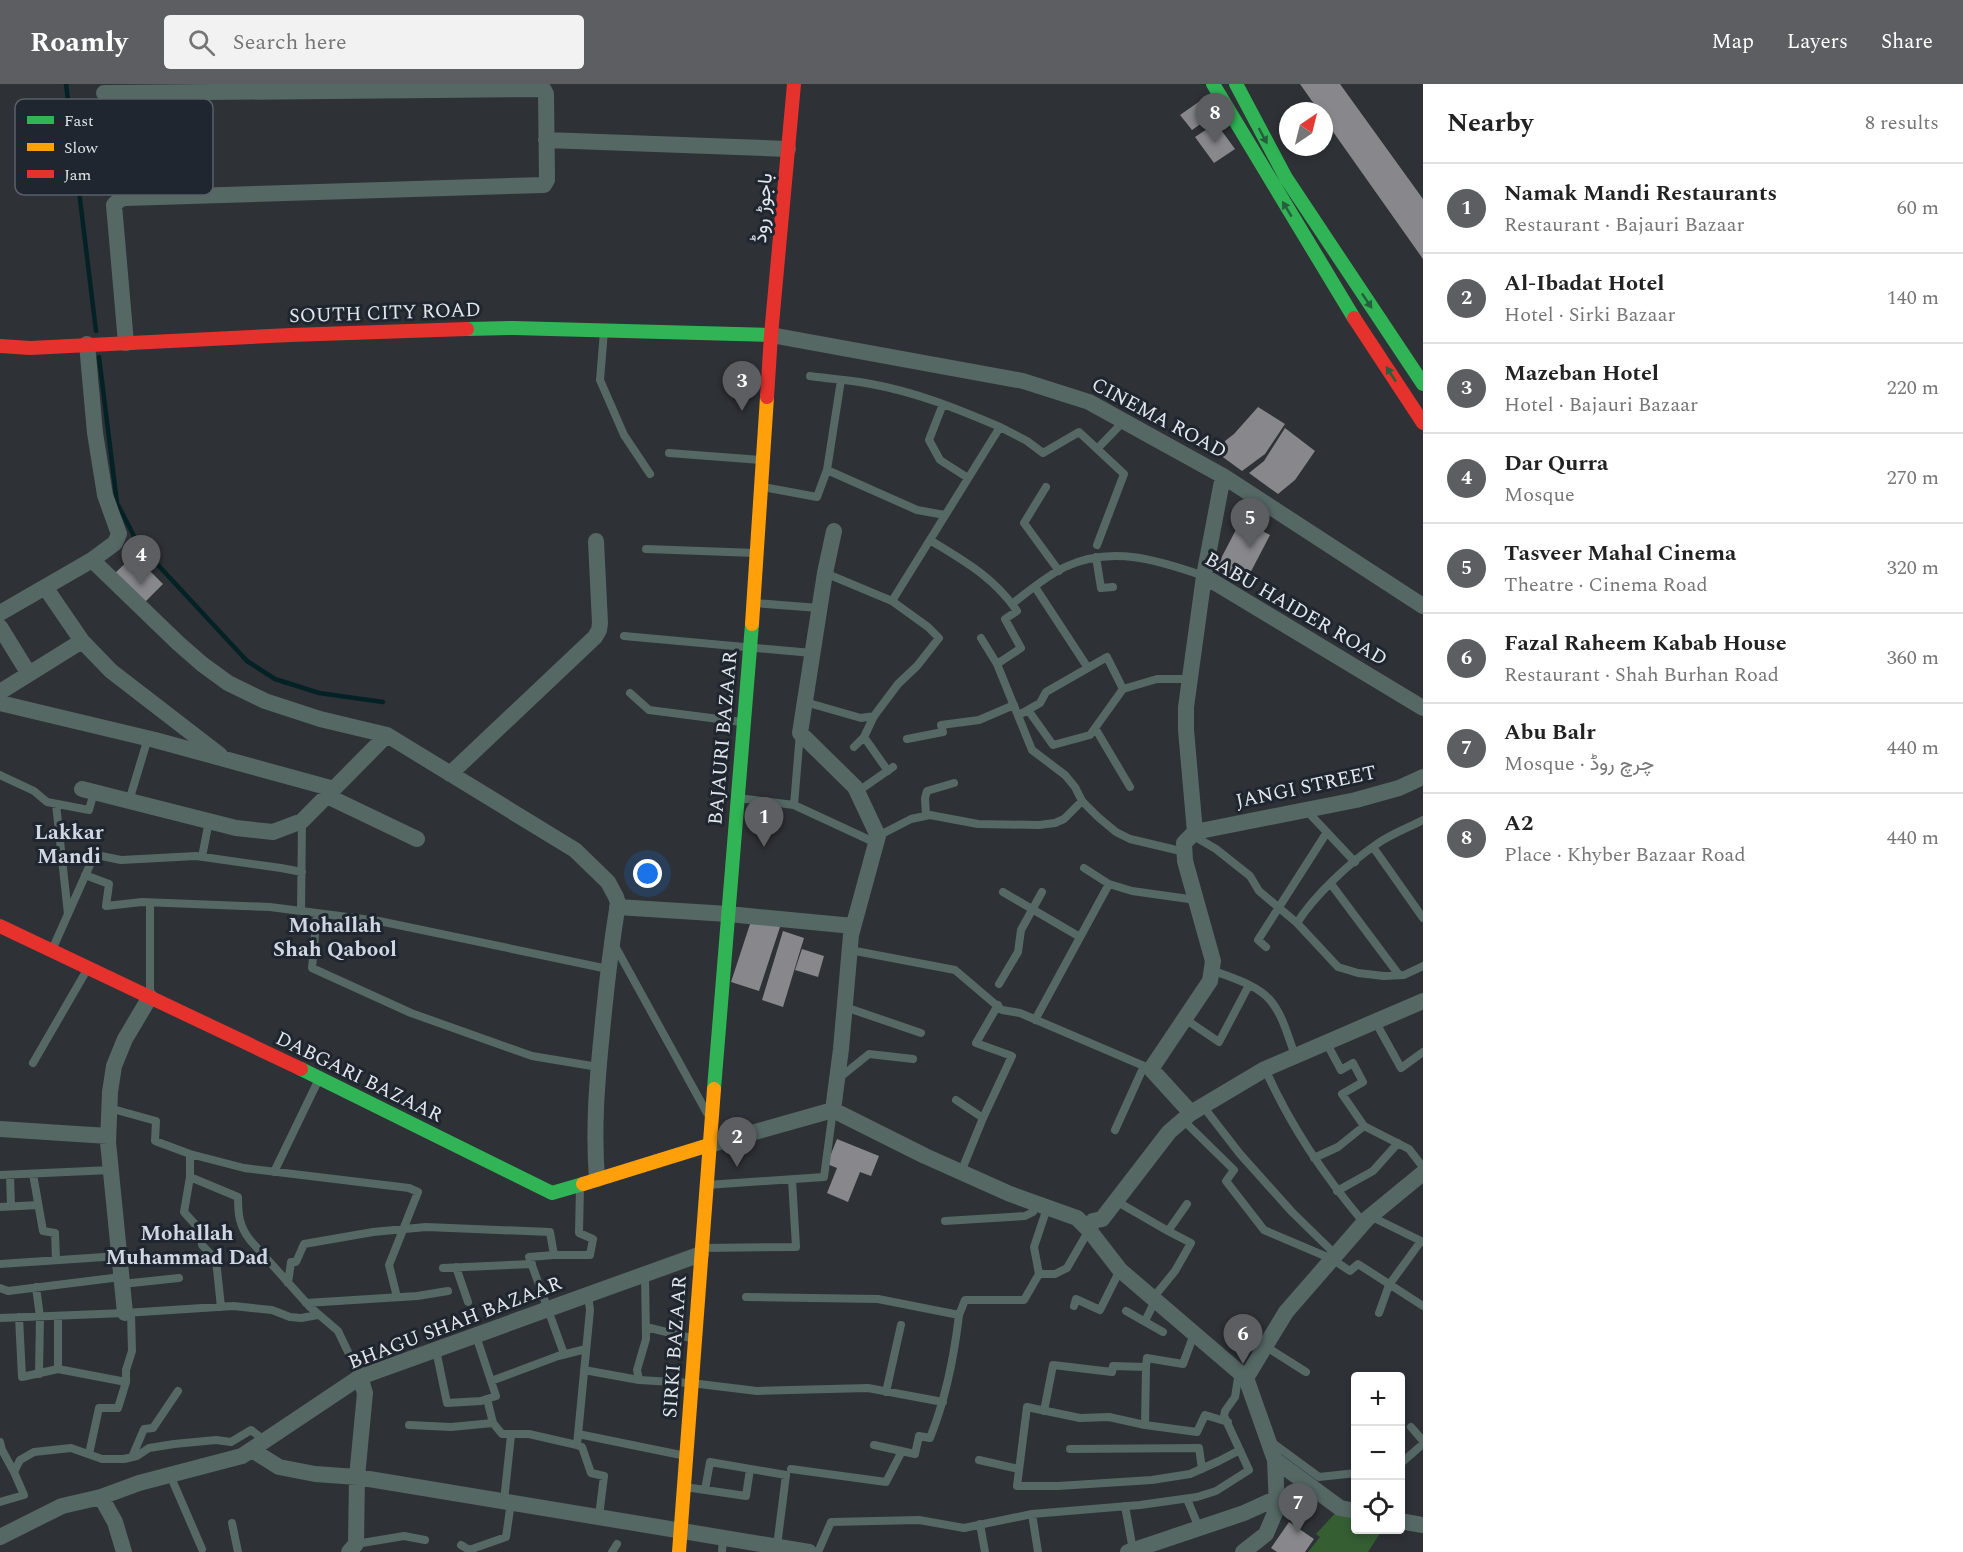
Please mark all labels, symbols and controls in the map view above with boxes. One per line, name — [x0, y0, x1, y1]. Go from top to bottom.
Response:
search box — [164, 15, 584, 69]
text: Roamly — [30, 21, 128, 64]
icon: search — [185, 26, 218, 59]
text: Search here — [233, 26, 347, 59]
text: Map — [1712, 26, 1754, 58]
text: Layers — [1787, 26, 1848, 58]
text: Share — [1881, 26, 1933, 58]
pin: 8 — [1196, 94, 1234, 143]
legend — [15, 99, 213, 195]
north arrow — [1279, 102, 1333, 156]
text: Nearby — [1447, 103, 1533, 143]
text: 8 results — [1865, 108, 1939, 138]
text: Fast — [64, 109, 94, 133]
one-way arrow — [1259, 127, 1268, 144]
text: Slow — [64, 136, 99, 160]
text: Jam — [64, 163, 92, 187]
street label: باجوڑ روڈ — [745, 172, 781, 244]
text: Namak Mandi Restaurants — [1504, 177, 1777, 210]
text: 1 — [1461, 193, 1472, 223]
text: 60 m — [1897, 193, 1939, 223]
one-way arrow — [1282, 201, 1293, 217]
text: Restaurant · Bajauri Bazaar — [1504, 210, 1744, 240]
text: Al-Ibadat Hotel — [1504, 267, 1665, 300]
text: 2 — [1461, 283, 1472, 313]
text: 140 m — [1887, 283, 1939, 313]
one-way arrow — [1361, 292, 1373, 308]
street label: SOUTH CITY ROAD — [289, 295, 481, 331]
text: Hotel · Sirki Bazaar — [1504, 300, 1675, 330]
text: Mazeban Hotel — [1504, 357, 1659, 390]
pin: 3 — [722, 362, 762, 411]
one-way arrow — [1386, 366, 1397, 382]
street label: CINEMA ROAD — [1086, 370, 1232, 466]
text: 3 — [1461, 373, 1472, 403]
text: 220 m — [1887, 373, 1939, 403]
text: Hotel · Bajauri Bazaar — [1504, 390, 1698, 420]
text: Dar Qurra — [1504, 447, 1608, 480]
text: 4 — [1461, 463, 1472, 493]
text: 270 m — [1887, 463, 1939, 493]
text: Mosque — [1504, 480, 1575, 510]
pin: 5 — [1230, 498, 1270, 548]
pin: 4 — [122, 536, 160, 585]
text: Tasveer Mahal Cinema — [1504, 537, 1736, 570]
street label: BABU HAIDER ROAD — [1199, 544, 1393, 674]
text: 5 — [1461, 553, 1472, 583]
text: 320 m — [1887, 553, 1939, 583]
text: Theatre · Cinema Road — [1504, 570, 1708, 600]
text: Fazal Raheem Kabab House — [1504, 627, 1787, 660]
text: 6 — [1461, 643, 1472, 673]
text: 360 m — [1887, 643, 1939, 673]
street label: BAJAURI BAZAAR — [700, 649, 746, 826]
text: Restaurant · Shah Burhan Road — [1504, 660, 1779, 690]
text: Abu Balr — [1504, 716, 1595, 749]
text: 7 — [1461, 733, 1472, 763]
text: 440 m — [1887, 733, 1939, 763]
text: Mosque · چرچ روڈ — [1504, 749, 1654, 779]
street label: JANGI STREET — [1233, 757, 1379, 817]
pin: 1 — [744, 798, 783, 847]
text: A2 — [1504, 807, 1533, 840]
district label: Lakkar Mandi — [34, 817, 104, 873]
text: 8 — [1461, 823, 1472, 853]
text: 440 m — [1887, 823, 1939, 853]
text: Place · Khyber Bazaar Road — [1504, 840, 1746, 870]
your location — [633, 859, 662, 888]
district label: Mohallah Shah Qabool — [273, 910, 397, 966]
street label: DABGARI BAZAAR — [270, 1024, 448, 1131]
pin: 2 — [718, 1118, 756, 1167]
district label: Mohallah Muhammad Dad — [105, 1218, 269, 1274]
street label: BHAGU SHAH BAZAAR — [344, 1268, 567, 1378]
street label: SIRKI BAZAAR — [655, 1274, 695, 1419]
pin: 6 — [1224, 1314, 1262, 1364]
map controls — [1351, 1372, 1405, 1534]
button: + — [1351, 1372, 1405, 1426]
button: − — [1351, 1426, 1405, 1480]
button: locate — [1351, 1480, 1405, 1534]
pin: 7 — [1278, 1484, 1318, 1533]

